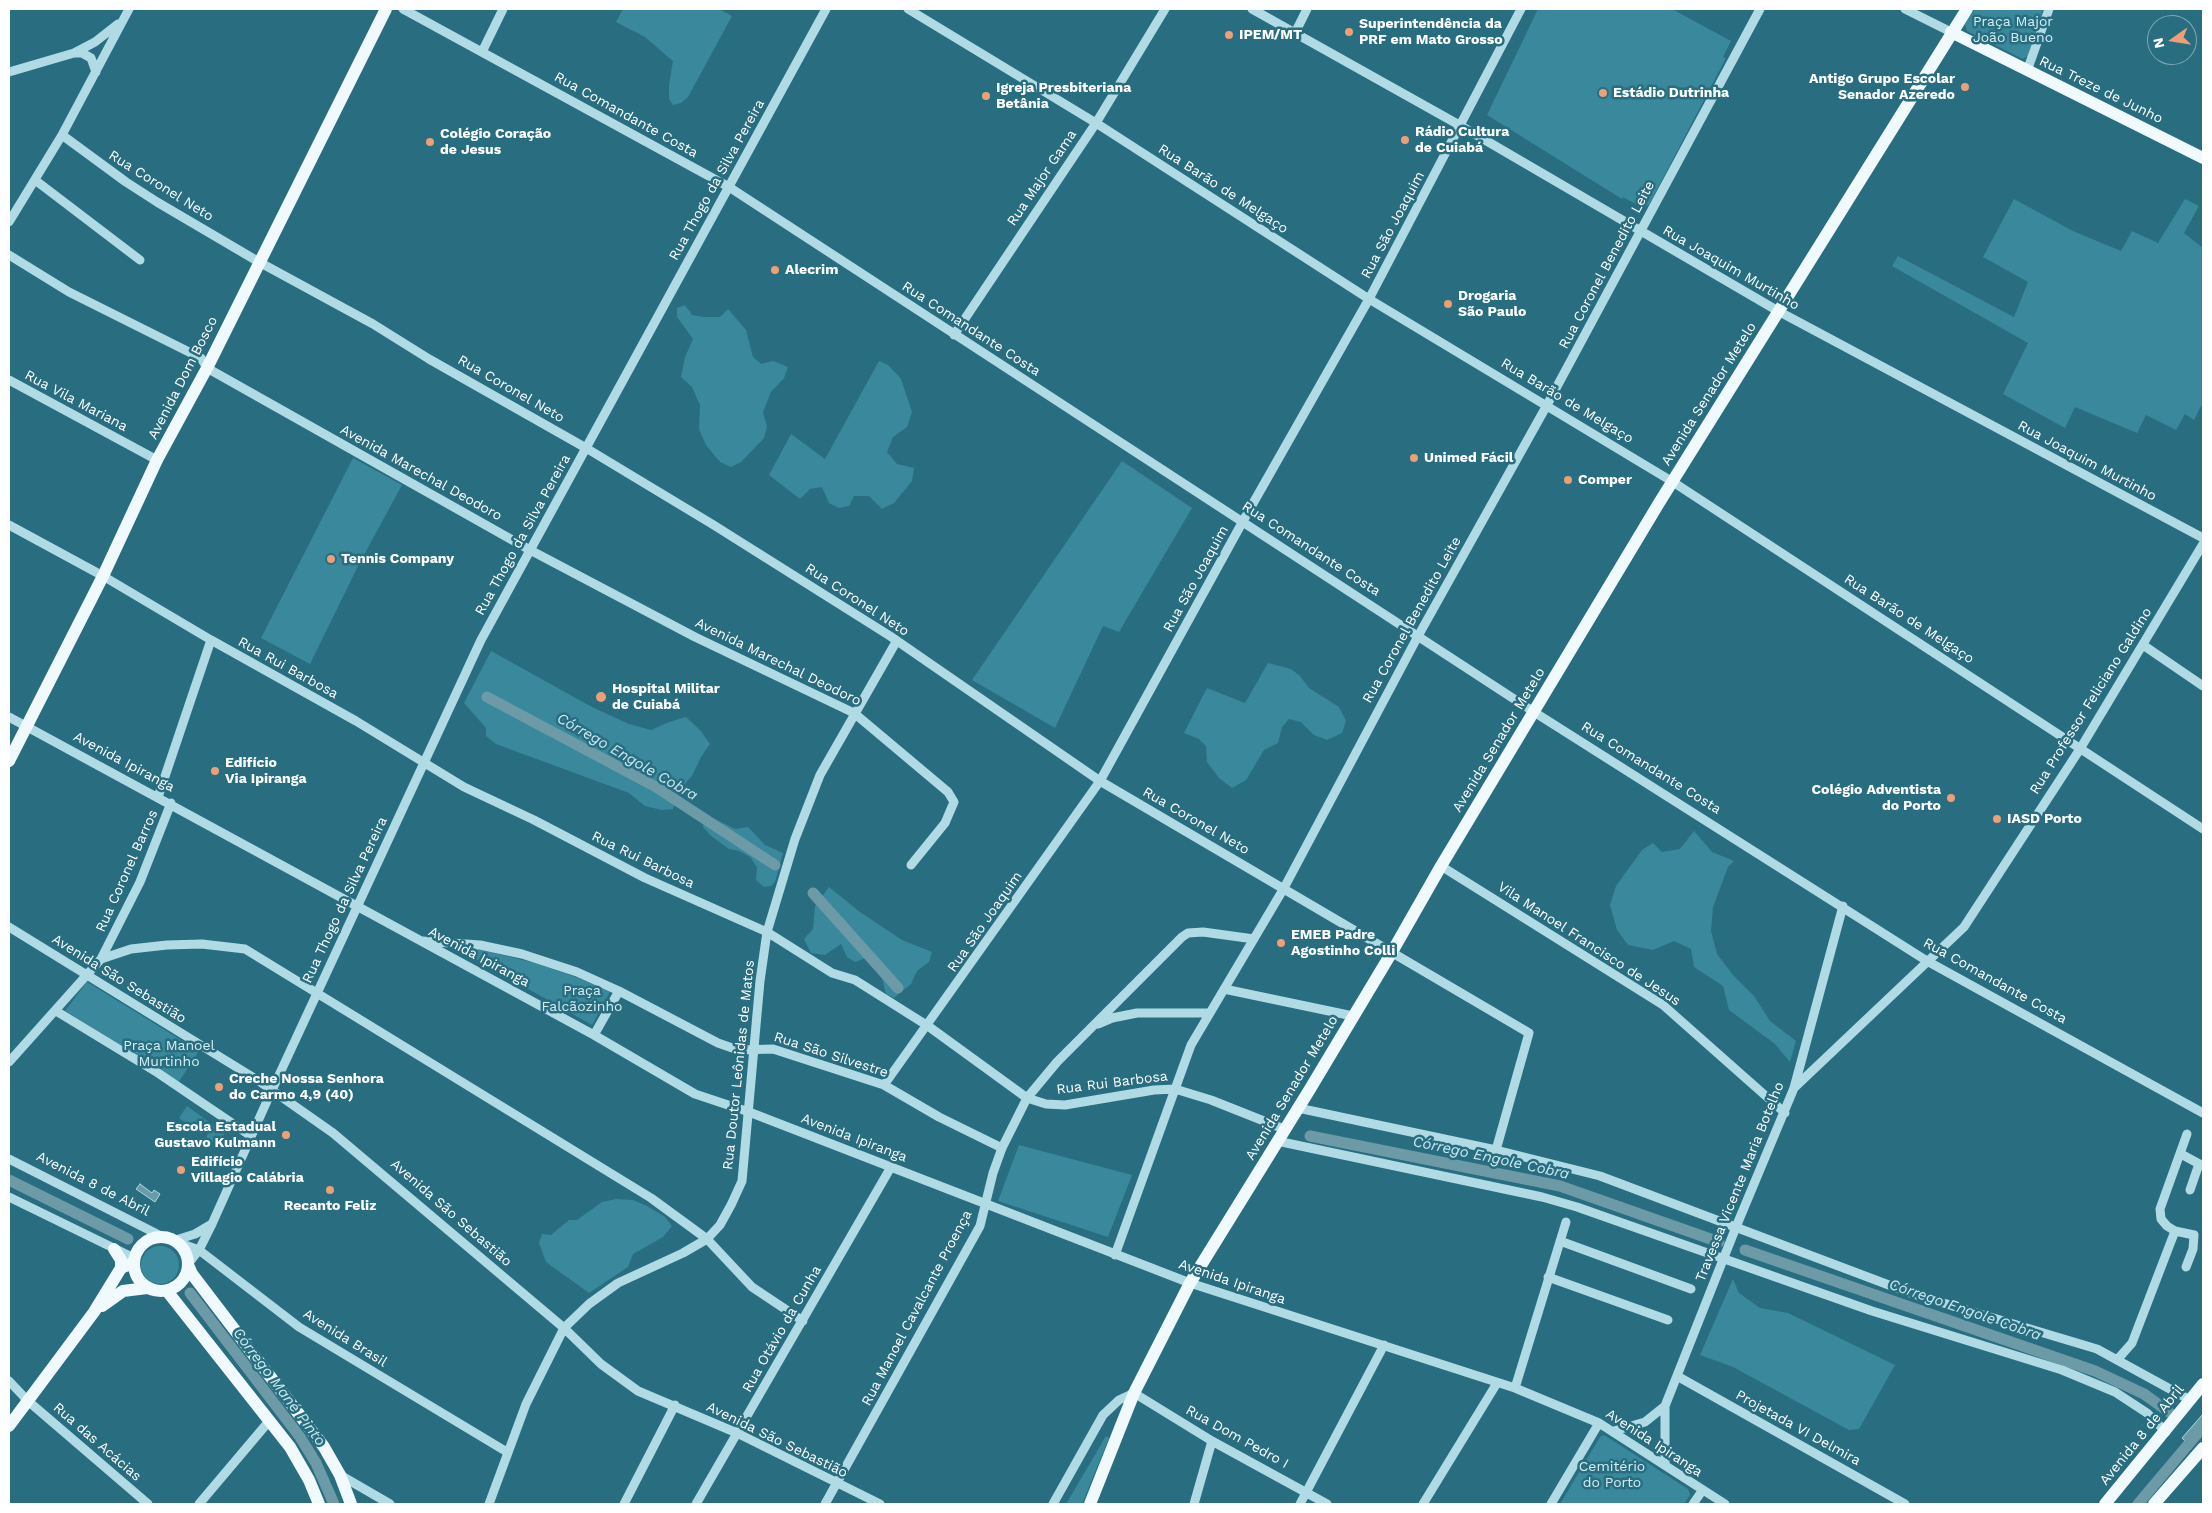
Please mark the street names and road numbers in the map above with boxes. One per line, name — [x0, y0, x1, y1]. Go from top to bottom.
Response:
street label: Rua Treze de Junho — [2036, 53, 2166, 127]
street label: Rua Comandante Costa — [551, 68, 701, 162]
street label: Rua Thogo da Silva Pereira — [666, 97, 768, 263]
street label: Rua Major Gama — [1004, 127, 1080, 229]
street label: Rua Barão de Melgaço — [1155, 141, 1291, 237]
street label: Rua Coronel Neto — [105, 147, 217, 225]
street label: Rua São Joaquim — [1358, 169, 1428, 281]
street label: Rua Coronel Benedito Leite — [1556, 178, 1658, 352]
street label: Rua Joaquim Murtinho — [1660, 222, 1802, 314]
street label: Rua Comandante Costa — [899, 278, 1043, 380]
street label: Avenida Dom Bosco — [145, 314, 221, 442]
street label: Avenida Senador Metelo — [1658, 319, 1760, 469]
street label: Rua Coronel Neto — [455, 352, 567, 426]
street label: Rua Barão de Melgaço — [1498, 355, 1636, 447]
street label: Rua Vila Mariana — [22, 367, 130, 435]
street label: Rua Joaquim Murtinho — [2015, 417, 2159, 505]
street label: Avenida Marechal Deodoro — [337, 421, 505, 525]
street label: Rua Thogo da Silva Pereira — [472, 452, 574, 618]
street label: Rua Comandante Costa — [1239, 498, 1383, 600]
street label: Rua São Joaquim — [1160, 523, 1232, 635]
street label: Rua Coronel Benedito Leite — [1359, 534, 1465, 706]
street label: Rua Coronel Neto — [802, 560, 912, 640]
street label: Rua Barão de Melgaço — [1841, 571, 1977, 667]
street label: Rua Professor Feliciano Galdino — [2026, 605, 2156, 797]
street label: Avenida Marechal Deodoro — [692, 614, 864, 710]
street label: Rua Rui Barbosa — [235, 633, 341, 703]
street label: Avenida Senador Metelo — [1449, 665, 1549, 815]
street label: Rua Comandante Costa — [1578, 718, 1724, 818]
street label: Avenida Ipiranga — [71, 728, 177, 796]
street label: Rua Coronel Neto — [1140, 784, 1252, 858]
street label: Rua Coronel Barros — [92, 807, 162, 935]
street label: Rua Thogo da Silva Pereira — [299, 814, 391, 986]
street label: Rua Rui Barbosa — [589, 828, 697, 892]
street label: Rua São Joaquim — [944, 868, 1026, 976]
street label: Vila Manoel Francisco de Jesus — [1494, 878, 1684, 1010]
street label: Avenida Ipiranga — [426, 923, 532, 991]
street label: Avenida São Sebastião — [49, 931, 189, 1027]
street label: Rua Comandante Costa — [1920, 934, 2070, 1028]
street label: Rua Doutor Leônidas de Matos — [720, 959, 758, 1171]
street label: Avenida Senador Metelo — [1242, 1013, 1342, 1163]
street label: Rua São Silvestre — [772, 1029, 890, 1081]
street label: Rua Rui Barbosa — [1055, 1068, 1169, 1098]
street label: Travessa Vicente Maria Botelho — [1692, 1080, 1788, 1284]
street label: Avenida Ipiranga — [799, 1110, 909, 1166]
street label: Avenida 8 de Abril — [34, 1148, 152, 1220]
street label: Avenida São Sebastião — [387, 1156, 515, 1270]
street label: Rua Manoel Cavalcante Proença — [858, 1207, 976, 1409]
street label: Avenida Ipiranga — [1176, 1256, 1288, 1308]
street label: Rua Otávio da Cunha — [739, 1263, 825, 1395]
street label: Avenida Brasil — [300, 1305, 390, 1371]
street label: Avenida 8 de Abril — [2096, 1381, 2188, 1489]
street label: Projetada VI Delmira — [1733, 1387, 1863, 1469]
street label: Avenida São Sebastião — [704, 1398, 850, 1482]
street label: Rua das Acácias — [50, 1399, 144, 1485]
street label: Rua Dom Pedro I — [1183, 1402, 1291, 1472]
street label: Avenida Ipiranga — [1602, 1405, 1706, 1481]

